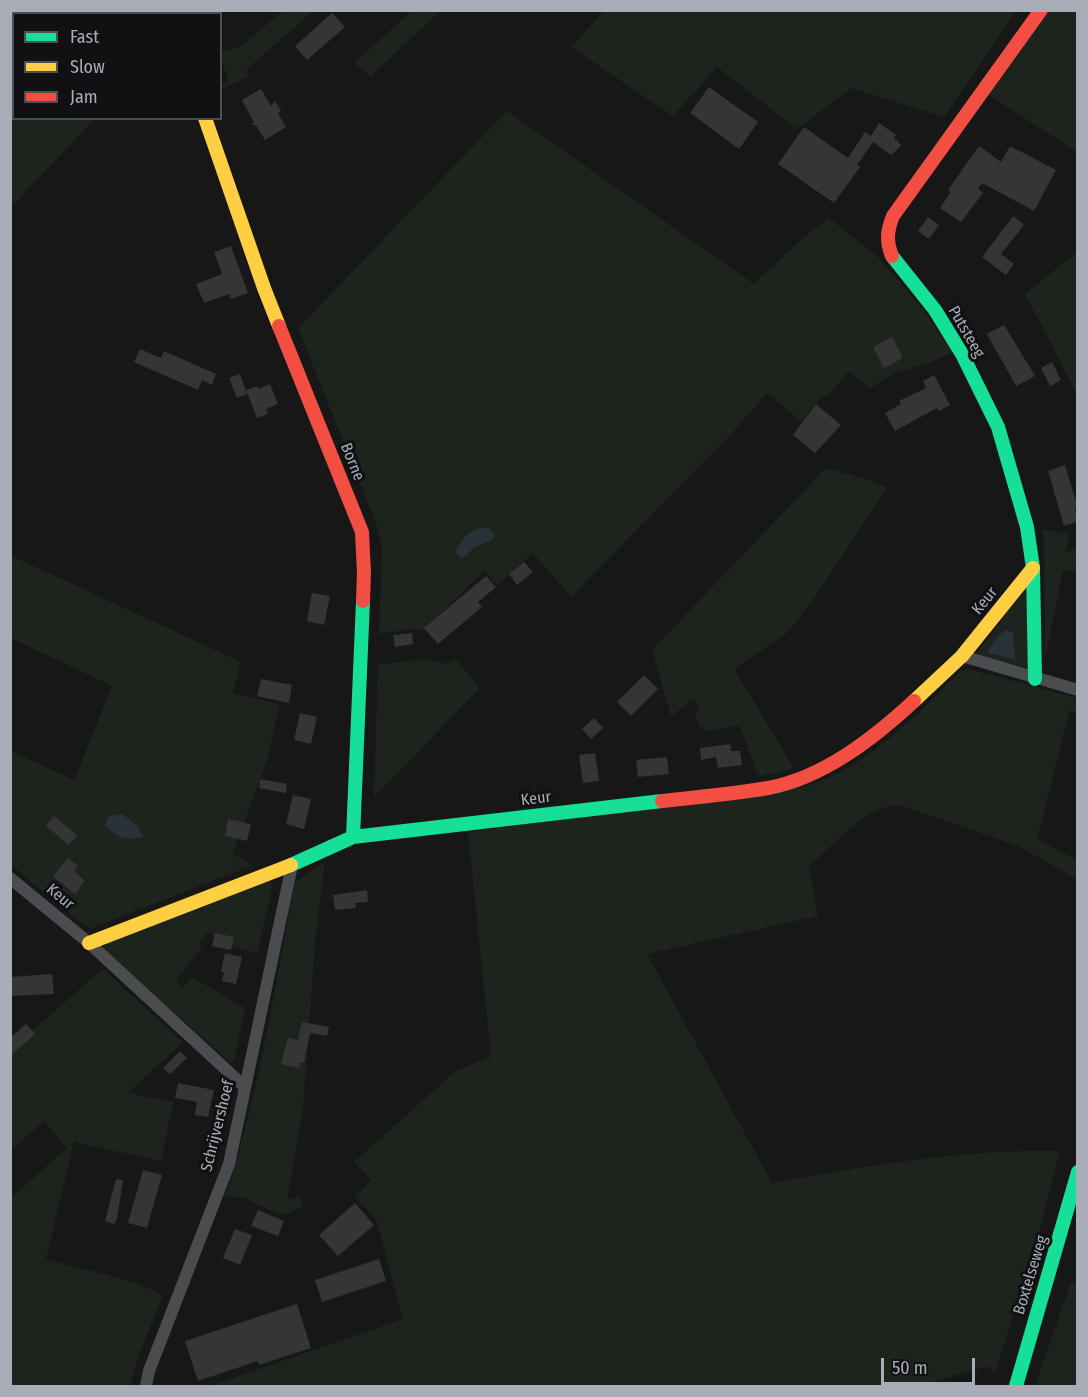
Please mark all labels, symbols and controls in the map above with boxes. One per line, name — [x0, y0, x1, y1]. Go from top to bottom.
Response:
legend — [12, 12, 222, 120]
text: Fast — [70, 26, 99, 48]
text: Slow — [70, 56, 105, 78]
text: Jam — [70, 86, 98, 108]
street label: Putsteeg — [944, 303, 988, 361]
street label: Borne — [336, 440, 368, 484]
street label: Keur — [968, 583, 1002, 619]
street label: Keur — [520, 788, 552, 810]
street label: Keur — [42, 880, 78, 914]
street label: Schrijvershoef — [197, 1078, 239, 1174]
street label: Boxtelseweg — [1010, 1233, 1052, 1317]
scale bar — [884, 1346, 978, 1384]
text: 50 m — [892, 1357, 928, 1379]

